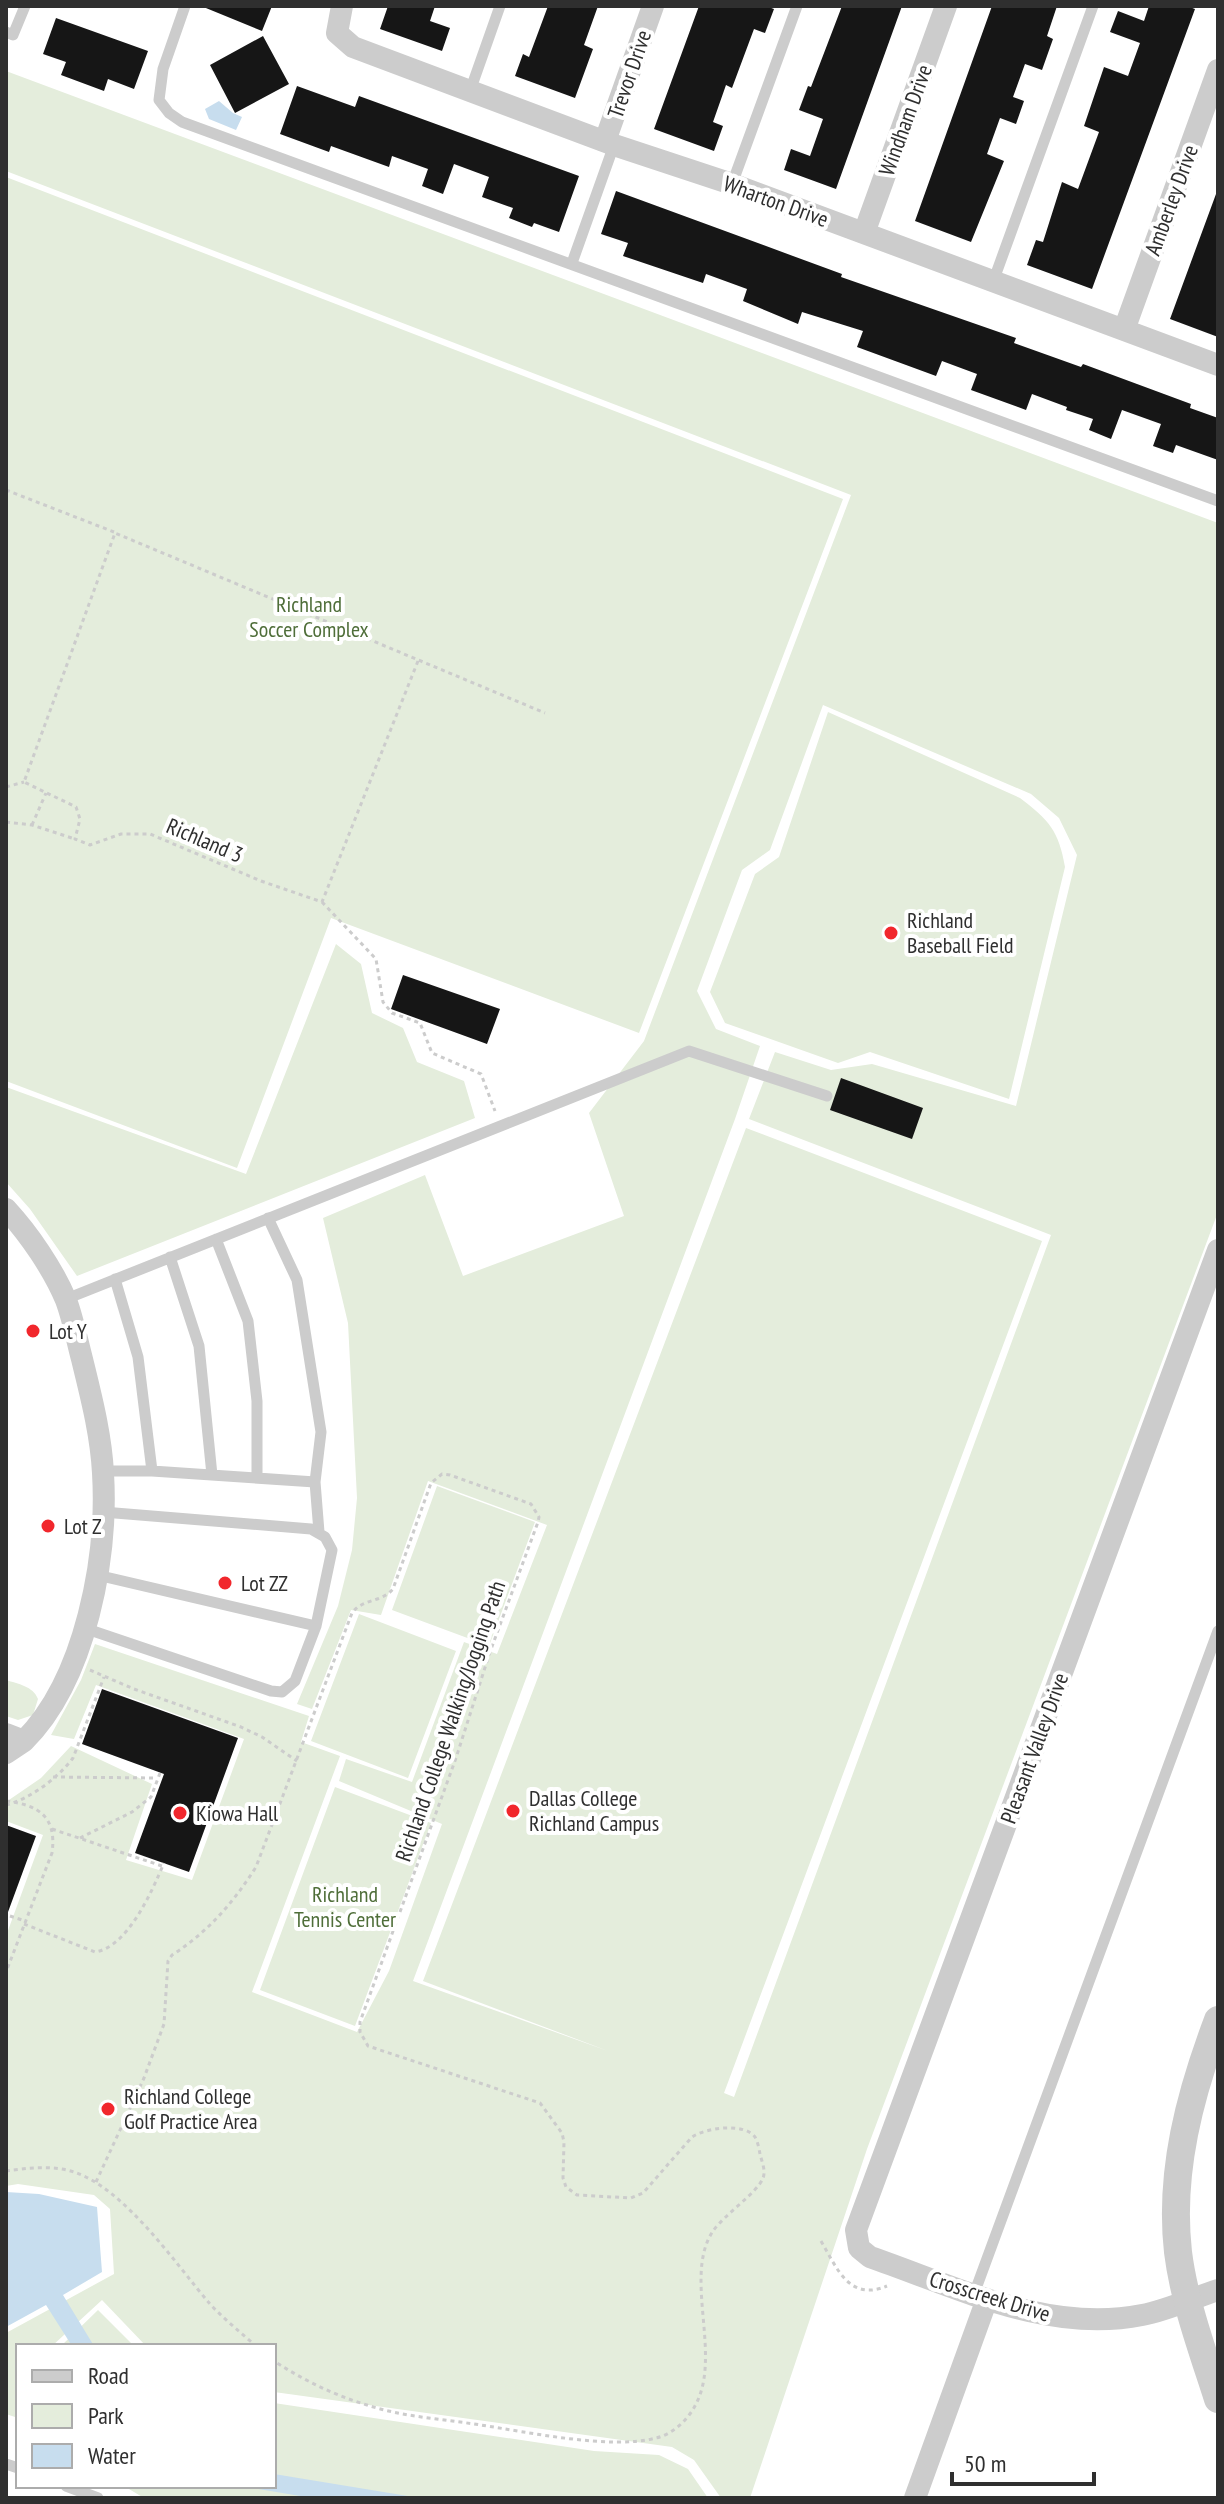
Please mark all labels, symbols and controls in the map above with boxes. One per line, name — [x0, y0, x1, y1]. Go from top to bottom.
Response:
street label: Trevor Drive — [601, 26, 657, 122]
street label: Windham Drive — [872, 61, 938, 179]
street label: Amberley Drive — [1138, 141, 1204, 259]
street label: Wharton Drive — [720, 169, 832, 233]
park label: Richland Soccer Complex — [249, 590, 369, 643]
street label: Richland 3 — [162, 811, 248, 869]
place label: Richland Baseball Field — [907, 906, 1014, 959]
marker: Richland Baseball Field — [882, 924, 900, 942]
place label: Lot Y — [49, 1317, 87, 1345]
marker: Lot Y — [24, 1322, 42, 1340]
place label: Lot Z — [64, 1512, 102, 1540]
marker: Lot Z — [39, 1517, 57, 1535]
place label: Lot ZZ — [241, 1569, 288, 1597]
marker: Lot ZZ — [216, 1574, 234, 1592]
street label: Richland College Walking/Jogging Path — [389, 1577, 511, 1865]
street label: Pleasant Valley Drive — [994, 1669, 1074, 1827]
place label: Dallas College Richland Campus — [529, 1784, 659, 1837]
place label: Kiowa Hall — [196, 1799, 279, 1827]
marker: Dallas College Richland Campus — [504, 1802, 522, 1820]
marker: Kiowa Hall — [171, 1804, 189, 1822]
park label: Richland Tennis Center — [294, 1880, 396, 1933]
place label: Richland College Golf Practice Area — [124, 2082, 258, 2135]
marker: Richland College Golf Practice Area — [99, 2100, 117, 2118]
street label: Crosscreek Drive — [926, 2264, 1054, 2328]
legend — [16, 2344, 276, 2488]
text: Road — [88, 2360, 129, 2391]
text: Park — [88, 2400, 124, 2431]
scale bar — [952, 2436, 1094, 2486]
text: Water — [88, 2440, 136, 2471]
text: 50 m — [964, 2448, 1006, 2479]

